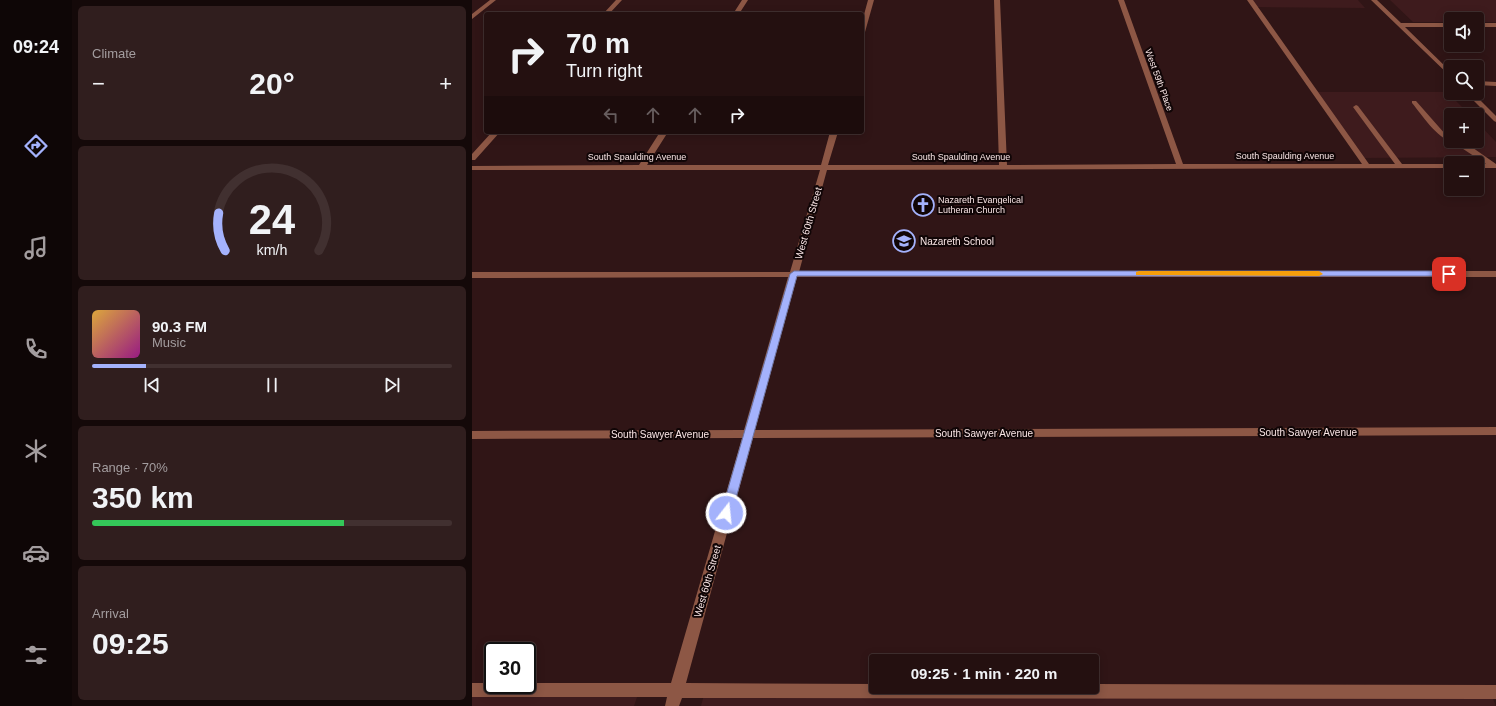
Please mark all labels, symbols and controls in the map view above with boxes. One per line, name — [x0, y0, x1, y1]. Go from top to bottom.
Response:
map controls — [1444, 12, 1484, 196]
button: sound — [1444, 12, 1484, 52]
icon: right — [500, 28, 552, 80]
text: 70 m — [566, 28, 630, 59]
text: 09:24 — [13, 37, 59, 57]
text: Climate — [92, 46, 136, 61]
street label: West 59th Place — [1143, 48, 1175, 112]
button: search — [1444, 60, 1484, 100]
text: Turn right — [566, 61, 642, 81]
text: 20° — [249, 67, 295, 100]
text: − — [92, 71, 105, 96]
text: + — [439, 71, 452, 96]
icon: left — [600, 104, 622, 126]
icon: ahead — [642, 104, 664, 126]
icon: ahead — [684, 104, 706, 126]
icon: right — [726, 104, 748, 126]
button: + — [1444, 108, 1484, 148]
icon: directions — [22, 132, 50, 160]
street label: South Spaulding Avenue — [1236, 151, 1334, 161]
street label: South Spaulding Avenue — [588, 152, 686, 162]
street label: South Spaulding Avenue — [912, 152, 1010, 162]
button: − — [1444, 156, 1484, 196]
street label: West 60th Street — [793, 186, 824, 260]
church icon: Nazareth Evangelical Lutheran Church — [910, 192, 936, 218]
place label: Nazareth Evangelical Lutheran Church — [938, 195, 1023, 215]
text: 24 — [249, 196, 295, 243]
school or university icon: Nazareth School — [891, 228, 917, 254]
icon: music — [22, 234, 50, 262]
place label: Nazareth School — [920, 236, 994, 247]
text: km/h — [257, 242, 288, 258]
pin — [1432, 257, 1466, 291]
icon: arrive — [1438, 263, 1460, 285]
text: 90.3 FM — [152, 318, 207, 335]
icon: phone — [22, 335, 50, 363]
text: Music — [152, 335, 186, 350]
icon: previous — [141, 374, 163, 396]
icon: pause — [261, 374, 283, 396]
icon: next — [381, 374, 403, 396]
street label: South Sawyer Avenue — [1259, 427, 1358, 438]
street label: South Sawyer Avenue — [935, 428, 1034, 439]
street label: South Sawyer Avenue — [611, 429, 710, 440]
icon: climate — [22, 437, 50, 465]
text: Range · 70% — [92, 460, 168, 475]
text: 350 km — [92, 481, 194, 514]
position arrow — [705, 492, 747, 534]
icon: car — [22, 539, 50, 567]
street label: West 60th Street — [692, 544, 723, 618]
text: Arrival — [92, 606, 129, 621]
text: 09:25 — [92, 627, 169, 660]
icon: filters — [22, 641, 50, 669]
speed limit sign: 30 — [484, 642, 536, 694]
text: 09:25 · 1 min · 220 m — [911, 665, 1057, 682]

